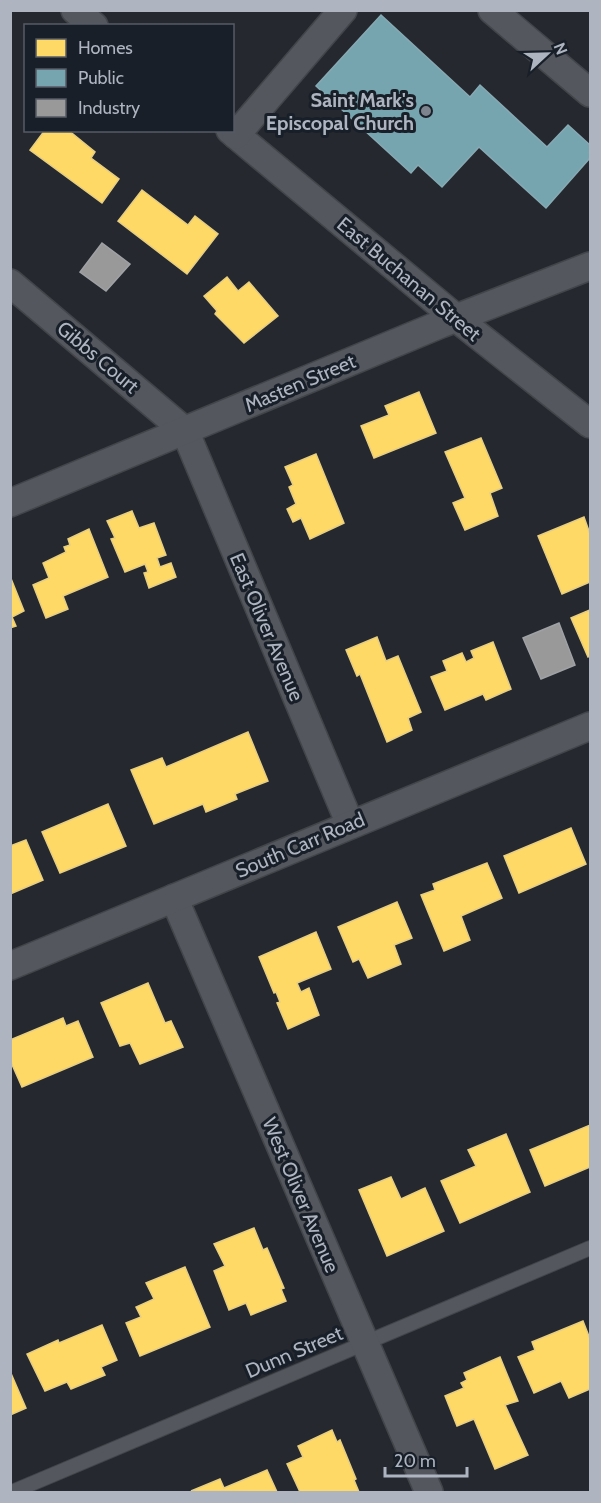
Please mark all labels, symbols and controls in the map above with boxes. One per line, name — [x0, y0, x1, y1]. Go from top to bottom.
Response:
legend — [24, 24, 234, 132]
north arrow — [517, 24, 577, 84]
text: Homes — [78, 37, 133, 59]
text: N — [550, 40, 571, 57]
text: Public — [78, 67, 124, 89]
place label: Saint Mark's Episcopal Church — [266, 88, 414, 135]
text: Industry — [78, 97, 140, 119]
marker: Saint Mark's Episcopal Church — [419, 104, 433, 118]
street label: East Buchanan Street — [332, 212, 486, 346]
street label: Gibbs Court — [52, 316, 144, 398]
street label: Masten Street — [241, 349, 359, 417]
street label: East Oliver Avenue — [225, 549, 309, 705]
street label: South Carr Road — [232, 807, 368, 883]
street label: West Oliver Avenue — [257, 1114, 345, 1276]
street label: Dunn Street — [242, 1321, 346, 1383]
scale bar — [385, 1440, 468, 1478]
text: 20 m — [394, 1450, 436, 1472]

